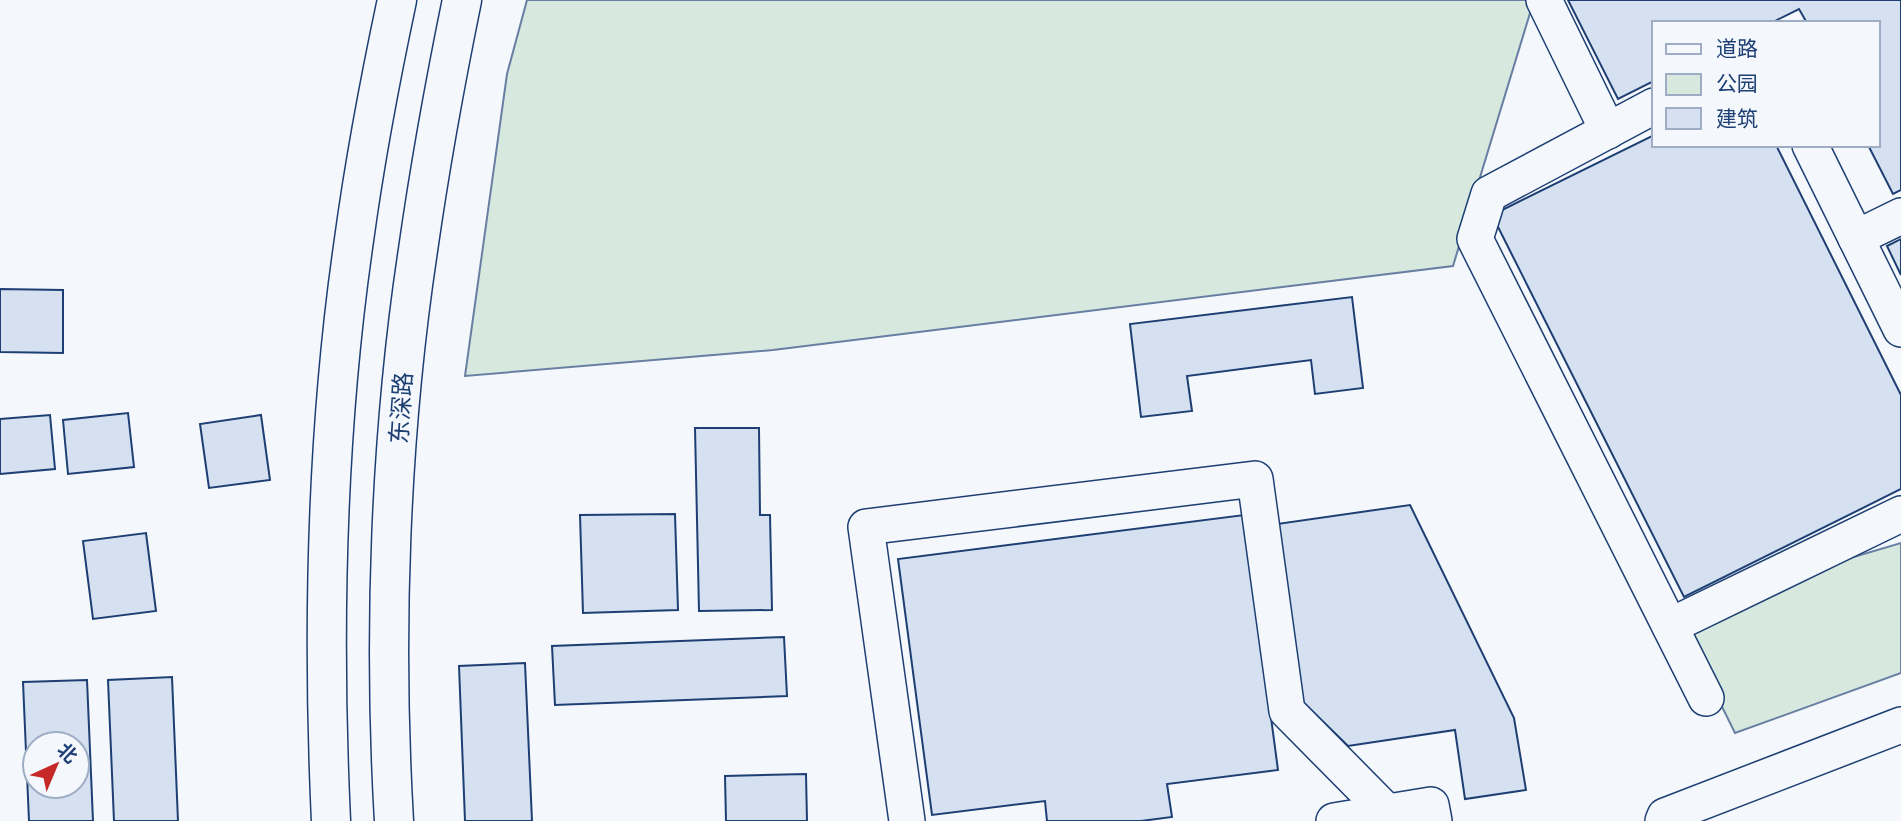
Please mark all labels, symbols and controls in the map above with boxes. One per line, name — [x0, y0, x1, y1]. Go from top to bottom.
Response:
legend — [1652, 21, 1880, 147]
text: 道路 — [1716, 35, 1758, 63]
text: 公园 — [1716, 70, 1758, 98]
text: 建筑 — [1716, 105, 1758, 133]
street label: 东深路 — [383, 371, 419, 445]
north arrow — [21, 730, 91, 800]
text: 北 — [52, 738, 83, 769]

